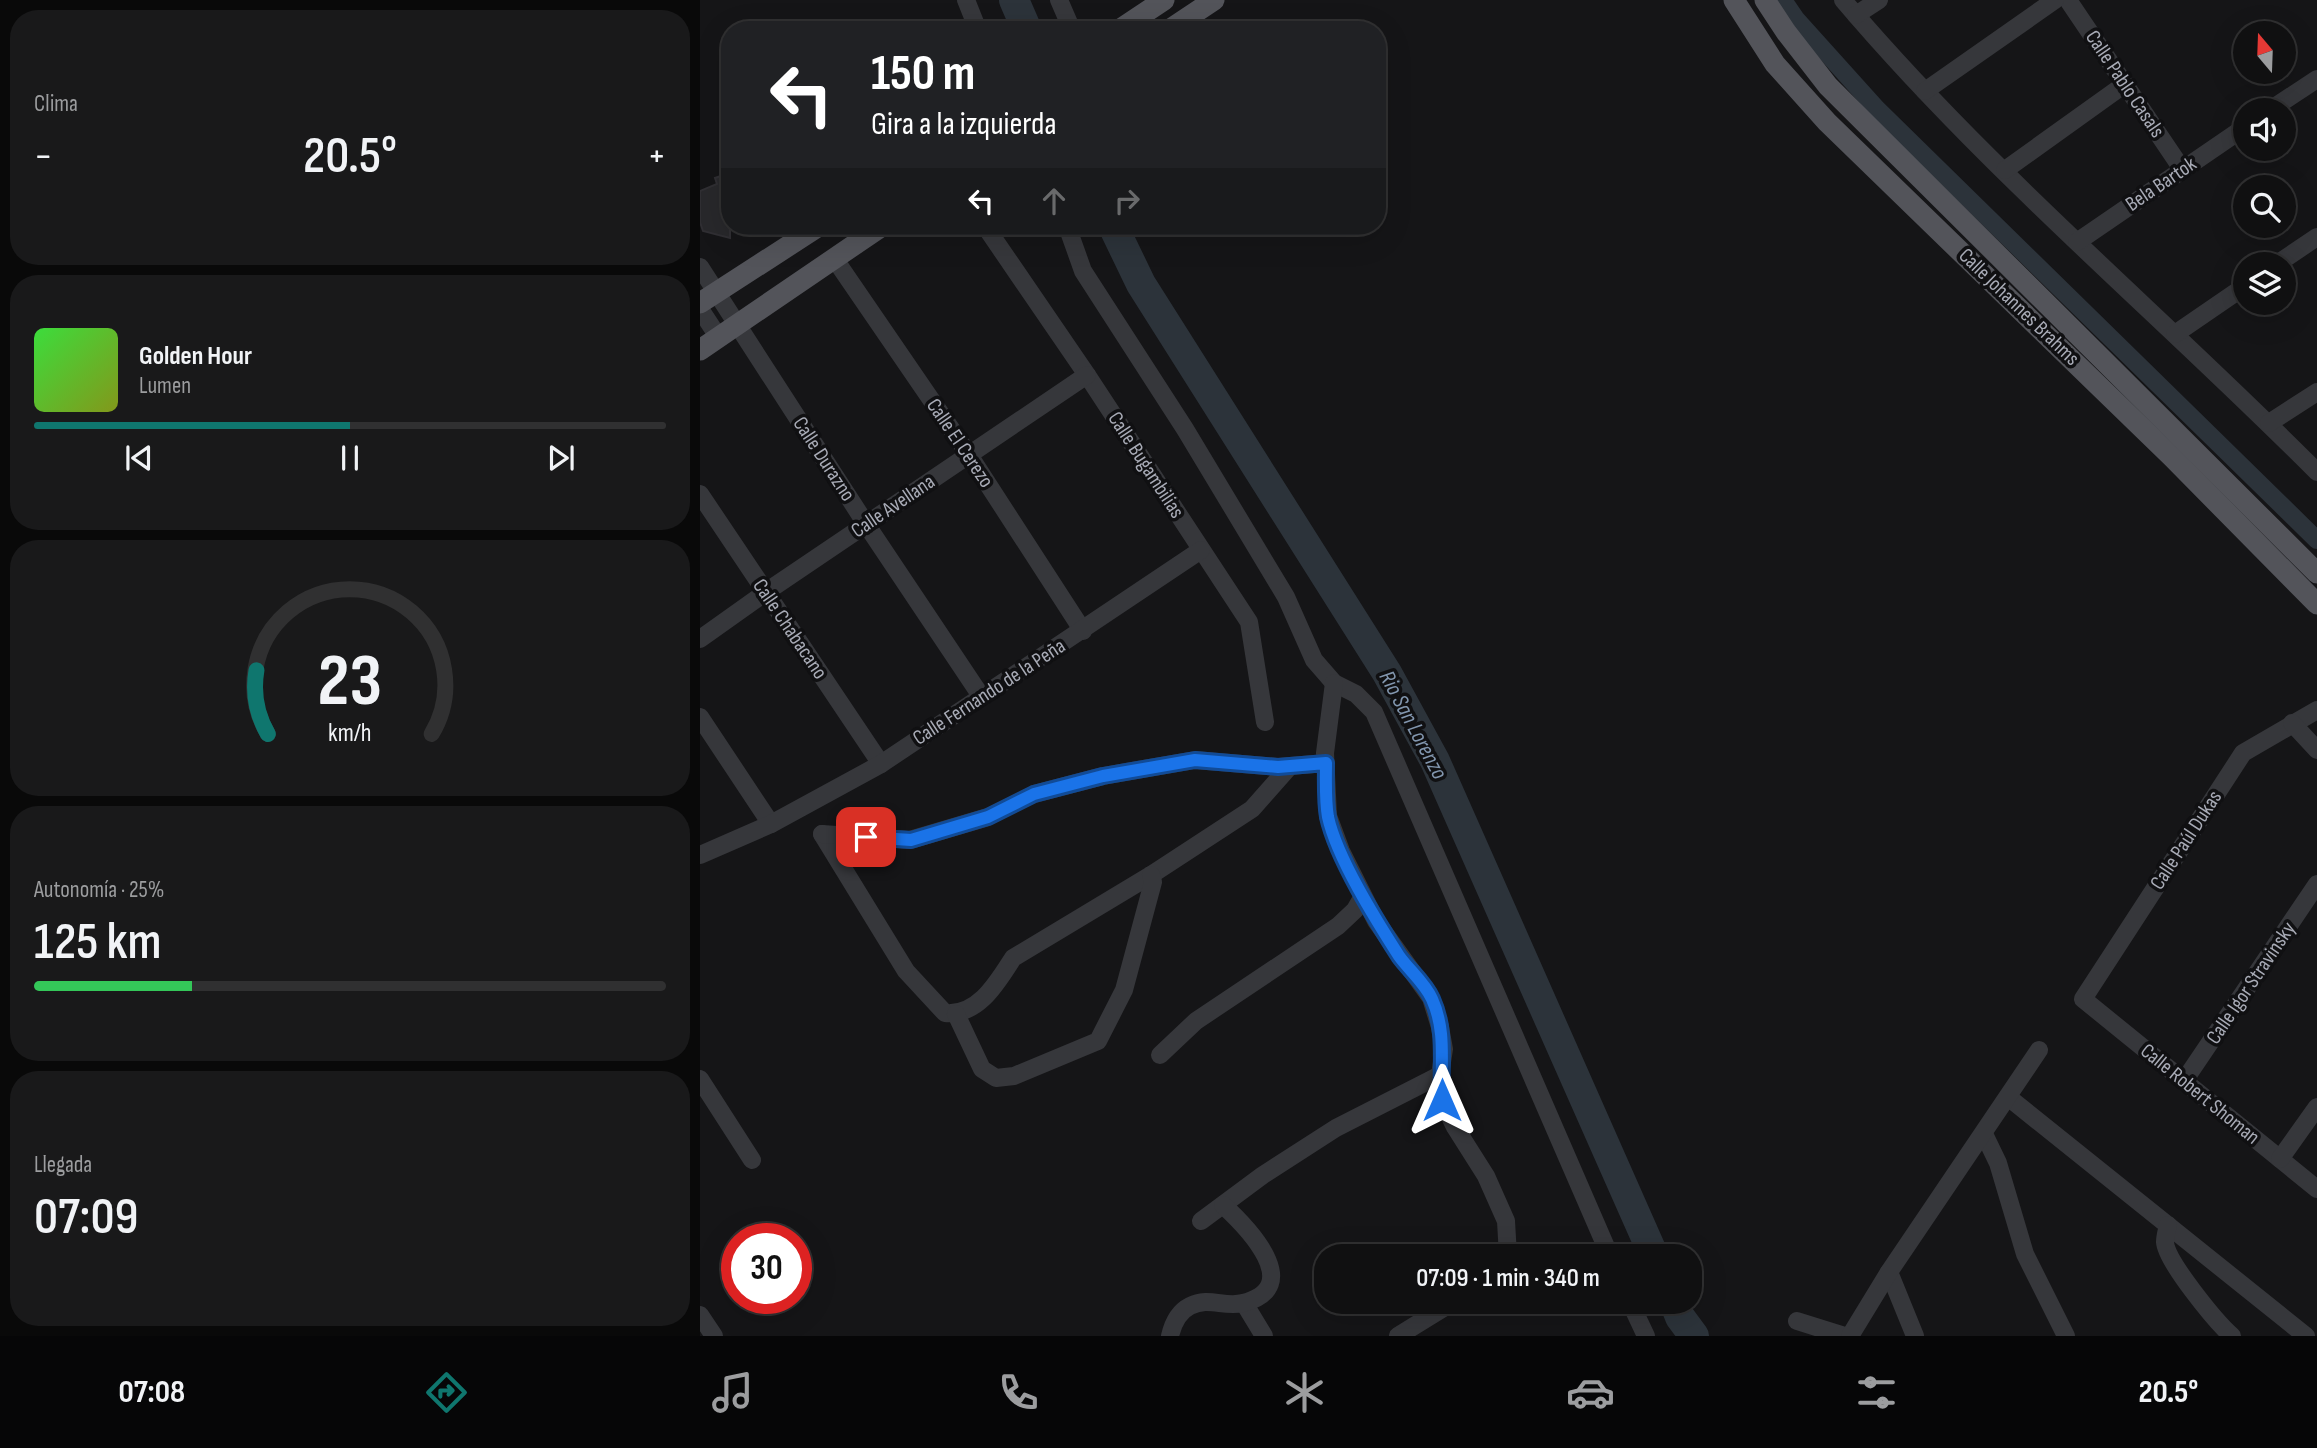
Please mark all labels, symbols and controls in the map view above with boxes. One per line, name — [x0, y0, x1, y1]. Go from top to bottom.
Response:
north arrow — [2233, 21, 2296, 84]
map controls — [2233, 21, 2296, 315]
street label: Calle Pablo Casals — [2080, 26, 2170, 142]
text: 150 m — [871, 45, 975, 104]
icon: left — [756, 49, 847, 140]
text: Clima — [34, 90, 78, 118]
button: sound — [2233, 98, 2296, 161]
text: Gira a la izquierda — [871, 105, 1057, 144]
text: 20.5° — [303, 125, 397, 188]
text: − — [34, 134, 53, 179]
text: + — [647, 134, 666, 179]
street label: Bela Bartok — [2121, 151, 2201, 217]
button: search — [2233, 175, 2296, 238]
icon: left — [962, 182, 1000, 220]
icon: ahead — [1035, 182, 1073, 220]
icon: right — [1108, 182, 1146, 220]
street label: Calle Johannes Brahms — [1953, 243, 2085, 371]
button: layers — [2233, 252, 2296, 315]
text: Golden Hour — [139, 341, 252, 372]
text: Lumen — [139, 372, 191, 400]
street label: Calle El Cerezo — [921, 394, 999, 492]
street label: Calle Bugambilias — [1102, 407, 1190, 523]
street label: Calle Durazno — [787, 412, 861, 506]
icon: previous — [120, 439, 158, 477]
icon: pause — [331, 439, 369, 477]
icon: next — [542, 439, 580, 477]
street label: Calle Avellana — [846, 469, 940, 543]
street label: Calle Chabacano — [747, 574, 833, 684]
street label: Calle Fernando de la Peña — [908, 633, 1070, 751]
text: 23 — [318, 638, 382, 726]
water label: Rio San Lorenzo — [1373, 666, 1454, 785]
text: km/h — [328, 718, 372, 749]
street label: Calle Paúl Dukas — [2145, 786, 2227, 894]
pin — [836, 807, 896, 867]
icon: arrive — [847, 818, 885, 856]
text: Autonomía · 25% — [34, 876, 164, 904]
text: 125 km — [34, 911, 161, 974]
street label: Calle Igor Stravinsky — [2201, 917, 2301, 1049]
street label: Calle Robert Shoman — [2135, 1038, 2265, 1150]
position arrow — [1405, 1063, 1479, 1137]
text: Llegada — [34, 1151, 92, 1179]
text: 07:09 — [34, 1186, 139, 1249]
speed limit sign: 30 — [721, 1223, 812, 1314]
text: 07:09 · 1 min · 340 m — [1416, 1263, 1600, 1294]
icon: directions — [422, 1368, 471, 1417]
icon: music — [708, 1368, 757, 1417]
icon: phone — [994, 1368, 1043, 1417]
icon: climate — [1280, 1368, 1329, 1417]
icon: car — [1566, 1368, 1615, 1417]
icon: filters — [1852, 1368, 1901, 1417]
text: 07:08 — [119, 1373, 185, 1412]
text: 20.5° — [2138, 1373, 2198, 1412]

